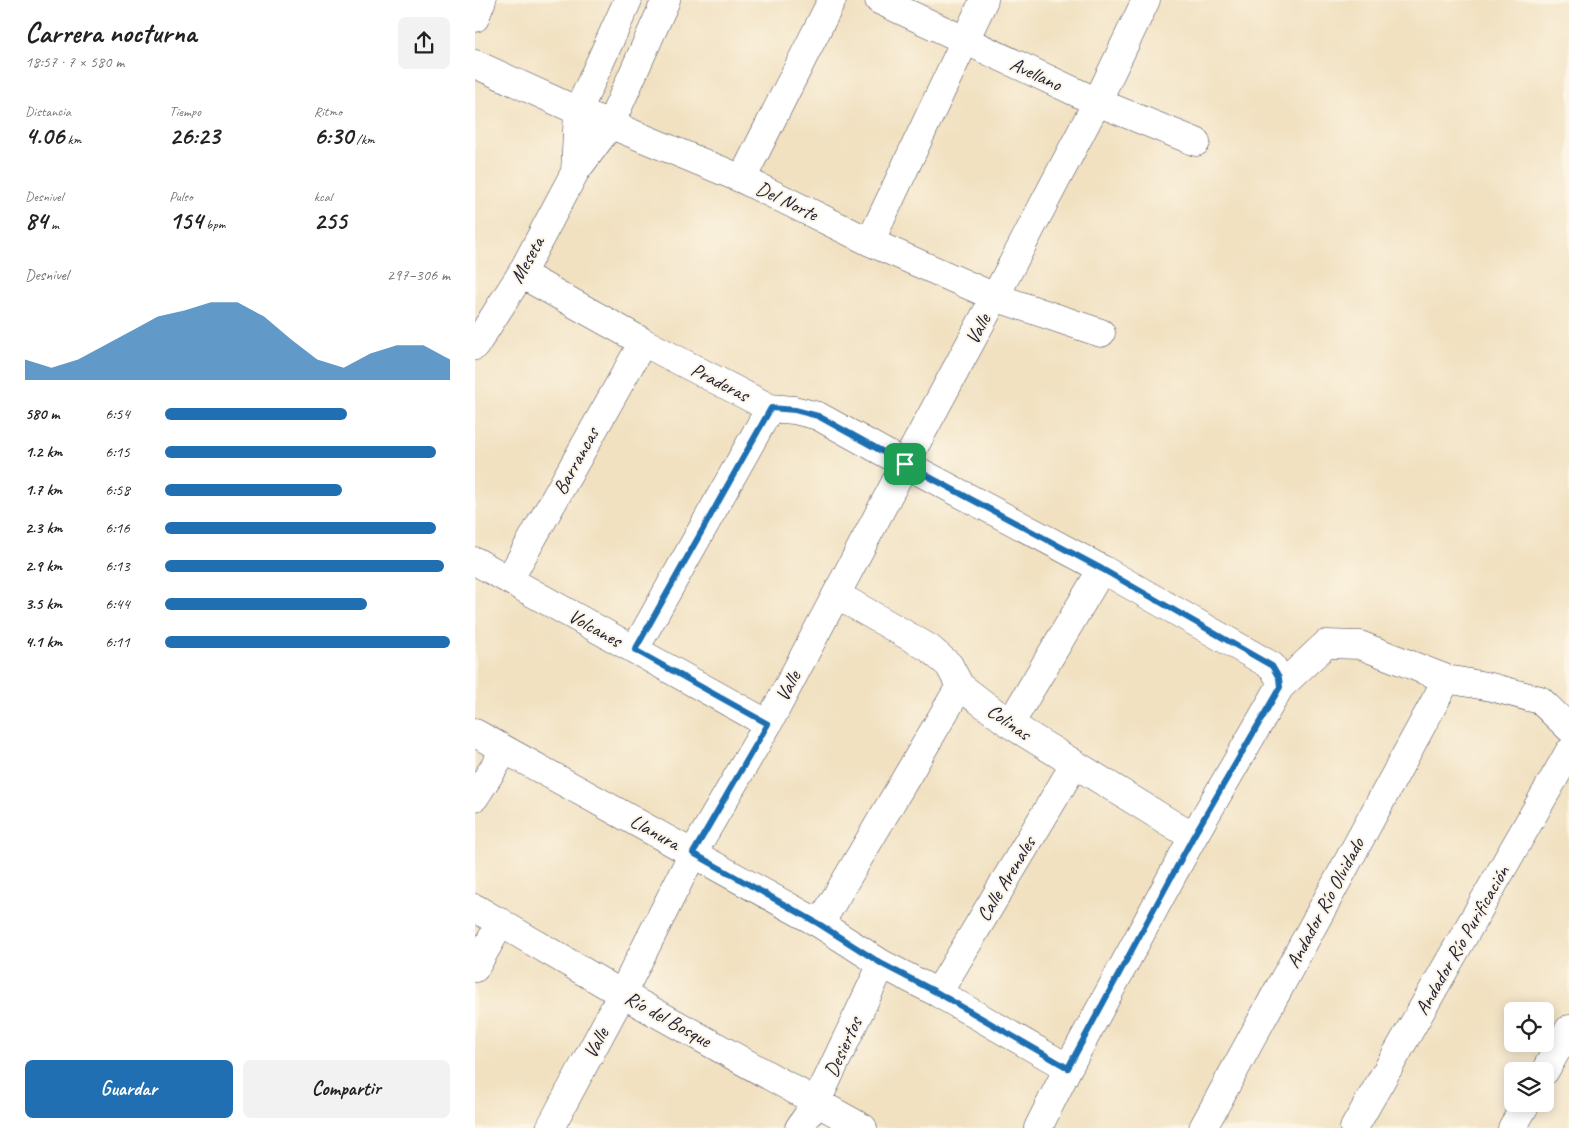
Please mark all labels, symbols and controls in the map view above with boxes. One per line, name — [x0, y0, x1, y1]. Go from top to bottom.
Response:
text: Carrera nocturna — [25, 15, 196, 50]
button: share — [398, 17, 450, 69]
street label: Avellano — [1006, 51, 1067, 97]
text: 18:57 · 7 × 580 m — [25, 52, 124, 72]
text: Distancia — [25, 103, 71, 120]
text: Tiempo — [169, 103, 201, 120]
text: Ritmo — [314, 103, 342, 120]
text: 4.06 — [25, 120, 64, 152]
text: 26:23 — [169, 120, 220, 152]
text: 6:30 — [314, 120, 353, 152]
text: km — [64, 131, 81, 148]
text: /km — [353, 131, 375, 148]
street label: Del Norte — [752, 175, 823, 227]
text: Desnivel — [25, 188, 63, 205]
text: Pulso — [169, 188, 193, 205]
text: kcal — [314, 188, 332, 205]
text: 84 — [25, 205, 48, 237]
text: 154 — [169, 205, 203, 237]
text: 255 — [314, 205, 347, 237]
text: m — [48, 216, 59, 233]
text: bpm — [203, 216, 225, 233]
street label: Meseta — [504, 231, 551, 288]
text: Desnivel — [25, 265, 68, 285]
text: 297–306 m — [387, 265, 450, 285]
street label: Valle — [960, 308, 997, 348]
street label: Praderas — [687, 357, 755, 408]
text: 580 m — [25, 404, 59, 424]
text: 6:54 — [105, 404, 130, 424]
street label: Barrancas — [547, 421, 606, 499]
text: 1.2 km — [25, 442, 62, 462]
text: 6:15 — [105, 442, 130, 462]
pin — [884, 443, 926, 485]
icon: arrive — [891, 450, 919, 478]
text: 1.7 km — [25, 480, 62, 500]
text: 6:58 — [105, 480, 130, 500]
text: 2.3 km — [25, 518, 62, 538]
text: 6:16 — [105, 518, 130, 538]
text: 2.9 km — [25, 556, 62, 576]
text: 6:13 — [105, 556, 130, 576]
text: 3.5 km — [25, 594, 62, 614]
text: 6:44 — [105, 594, 130, 614]
street label: Volcanes — [564, 603, 628, 654]
text: 4.1 km — [25, 632, 62, 652]
text: 6:11 — [105, 632, 130, 652]
street label: Valle — [770, 665, 807, 705]
street label: Colinas — [982, 698, 1037, 747]
street label: Llanura — [626, 808, 686, 857]
street label: Calle Arenales — [971, 830, 1042, 926]
street label: Andador Río Olvidado — [1280, 833, 1370, 972]
street label: Andador Río Purificación — [1409, 860, 1515, 1019]
street label: Río del Bosque — [621, 985, 717, 1054]
map controls — [1504, 1002, 1554, 1112]
button: locate — [1504, 1002, 1554, 1052]
street label: Desiertos — [818, 1011, 869, 1081]
street label: Valle — [578, 1022, 615, 1062]
button: Guardar — [25, 1060, 233, 1118]
button: Compartir — [243, 1060, 450, 1118]
button: layers — [1504, 1062, 1554, 1112]

